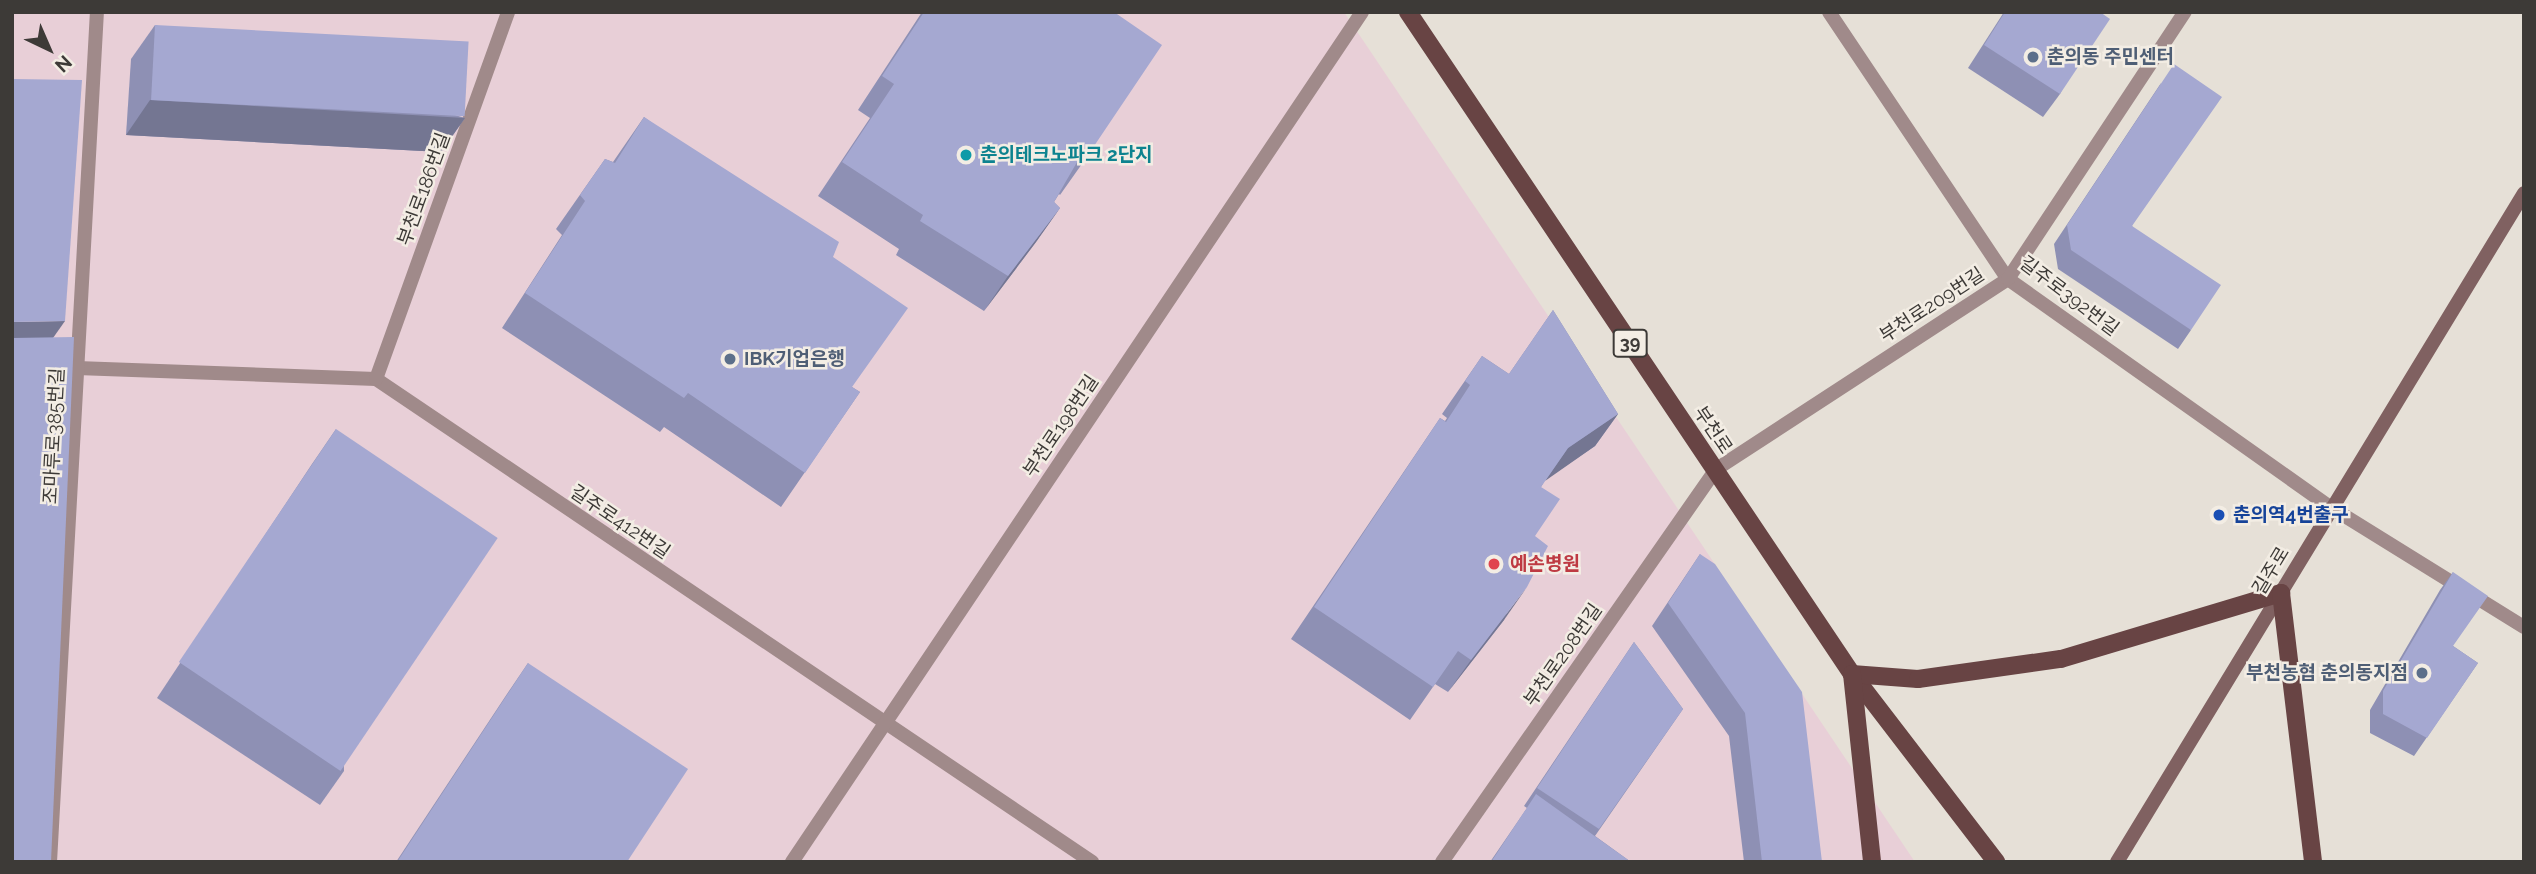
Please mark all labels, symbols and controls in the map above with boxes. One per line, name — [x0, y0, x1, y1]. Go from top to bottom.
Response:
north arrow — [14, 14, 84, 84]
place label: 춘의동 주민센터 — [2047, 46, 2174, 68]
marker: 춘의동 주민센터 — [2025, 49, 2041, 65]
text: N — [51, 51, 76, 77]
street label: 부천로186번길 — [393, 130, 455, 248]
place label: 춘의테크노파크 2단지 — [980, 144, 1153, 166]
marker: 춘의테크노파크 2단지 — [958, 147, 974, 163]
street label: 길주로392번길 — [2015, 251, 2123, 341]
street label: 부천로209번길 — [1875, 263, 1989, 347]
road number: 39 — [1612, 328, 1648, 358]
place label: IBK기업은행 — [744, 348, 845, 370]
marker: IBK기업은행 — [722, 351, 738, 367]
street label: 조마루로385번길 — [39, 367, 69, 505]
street label: 부천로198번길 — [1019, 371, 1103, 481]
street label: 부천로 — [1689, 402, 1737, 458]
street label: 길주로412번길 — [566, 480, 674, 564]
place label: 춘의역4번출구 — [2233, 504, 2349, 526]
marker: 춘의역4번출구 — [2211, 507, 2227, 523]
street label: 길주로 — [2248, 543, 2294, 599]
place label: 예손병원 — [1510, 553, 1580, 575]
marker: 예손병원 — [1484, 554, 1504, 574]
street label: 부천로208번길 — [1519, 599, 1607, 711]
place label: 부천농협 춘의동지점 — [2246, 662, 2408, 684]
marker: 부천농협 춘의동지점 — [2414, 665, 2430, 681]

